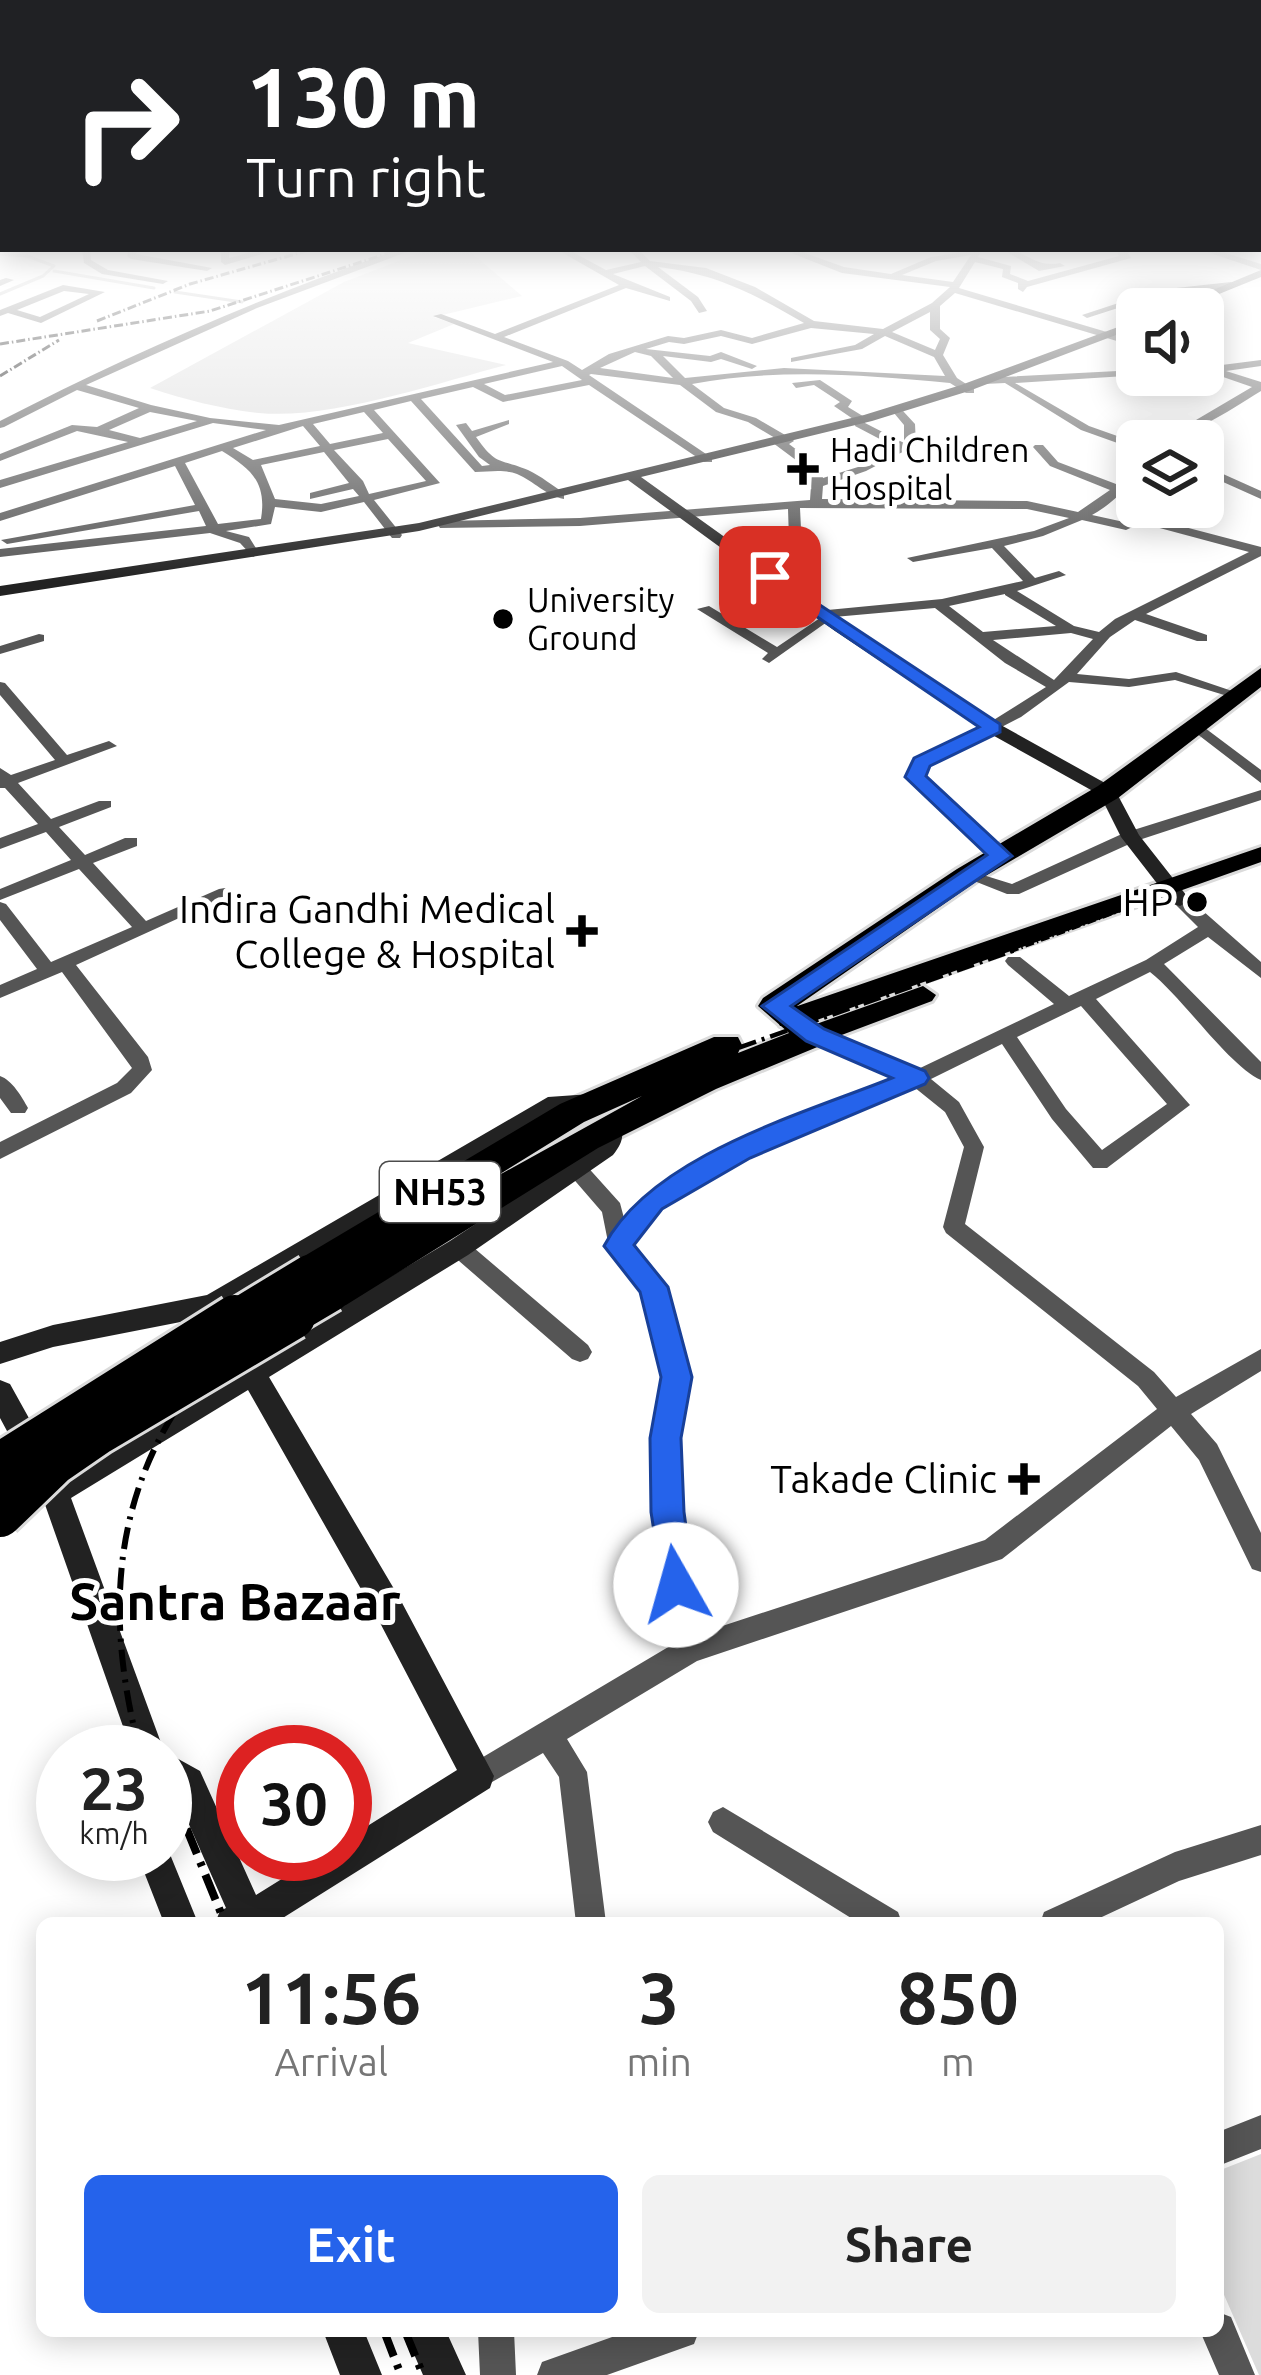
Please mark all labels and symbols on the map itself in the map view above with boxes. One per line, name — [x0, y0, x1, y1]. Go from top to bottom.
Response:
place label: Hadi Children Hospital — [830, 431, 1029, 506]
marker: Hadi Children Hospital — [787, 453, 819, 485]
pin — [719, 526, 821, 628]
place label: University Ground — [527, 581, 674, 656]
marker: University Ground — [490, 606, 516, 632]
place label: HP — [1122, 880, 1173, 923]
place label: Indira Gandhi Medical College & Hospital — [179, 887, 555, 975]
marker: HP — [1184, 889, 1210, 915]
marker: Indira Gandhi Medical College & Hospital — [566, 915, 598, 947]
road number: NH53 — [380, 1162, 500, 1222]
place label: Takade Clinic — [770, 1457, 997, 1500]
marker: Takade Clinic — [1008, 1463, 1040, 1495]
position arrow — [613, 1522, 739, 1648]
district label: Santra Bazaar — [69, 1572, 401, 1630]
speed limit sign: 30 — [216, 1725, 372, 1881]

